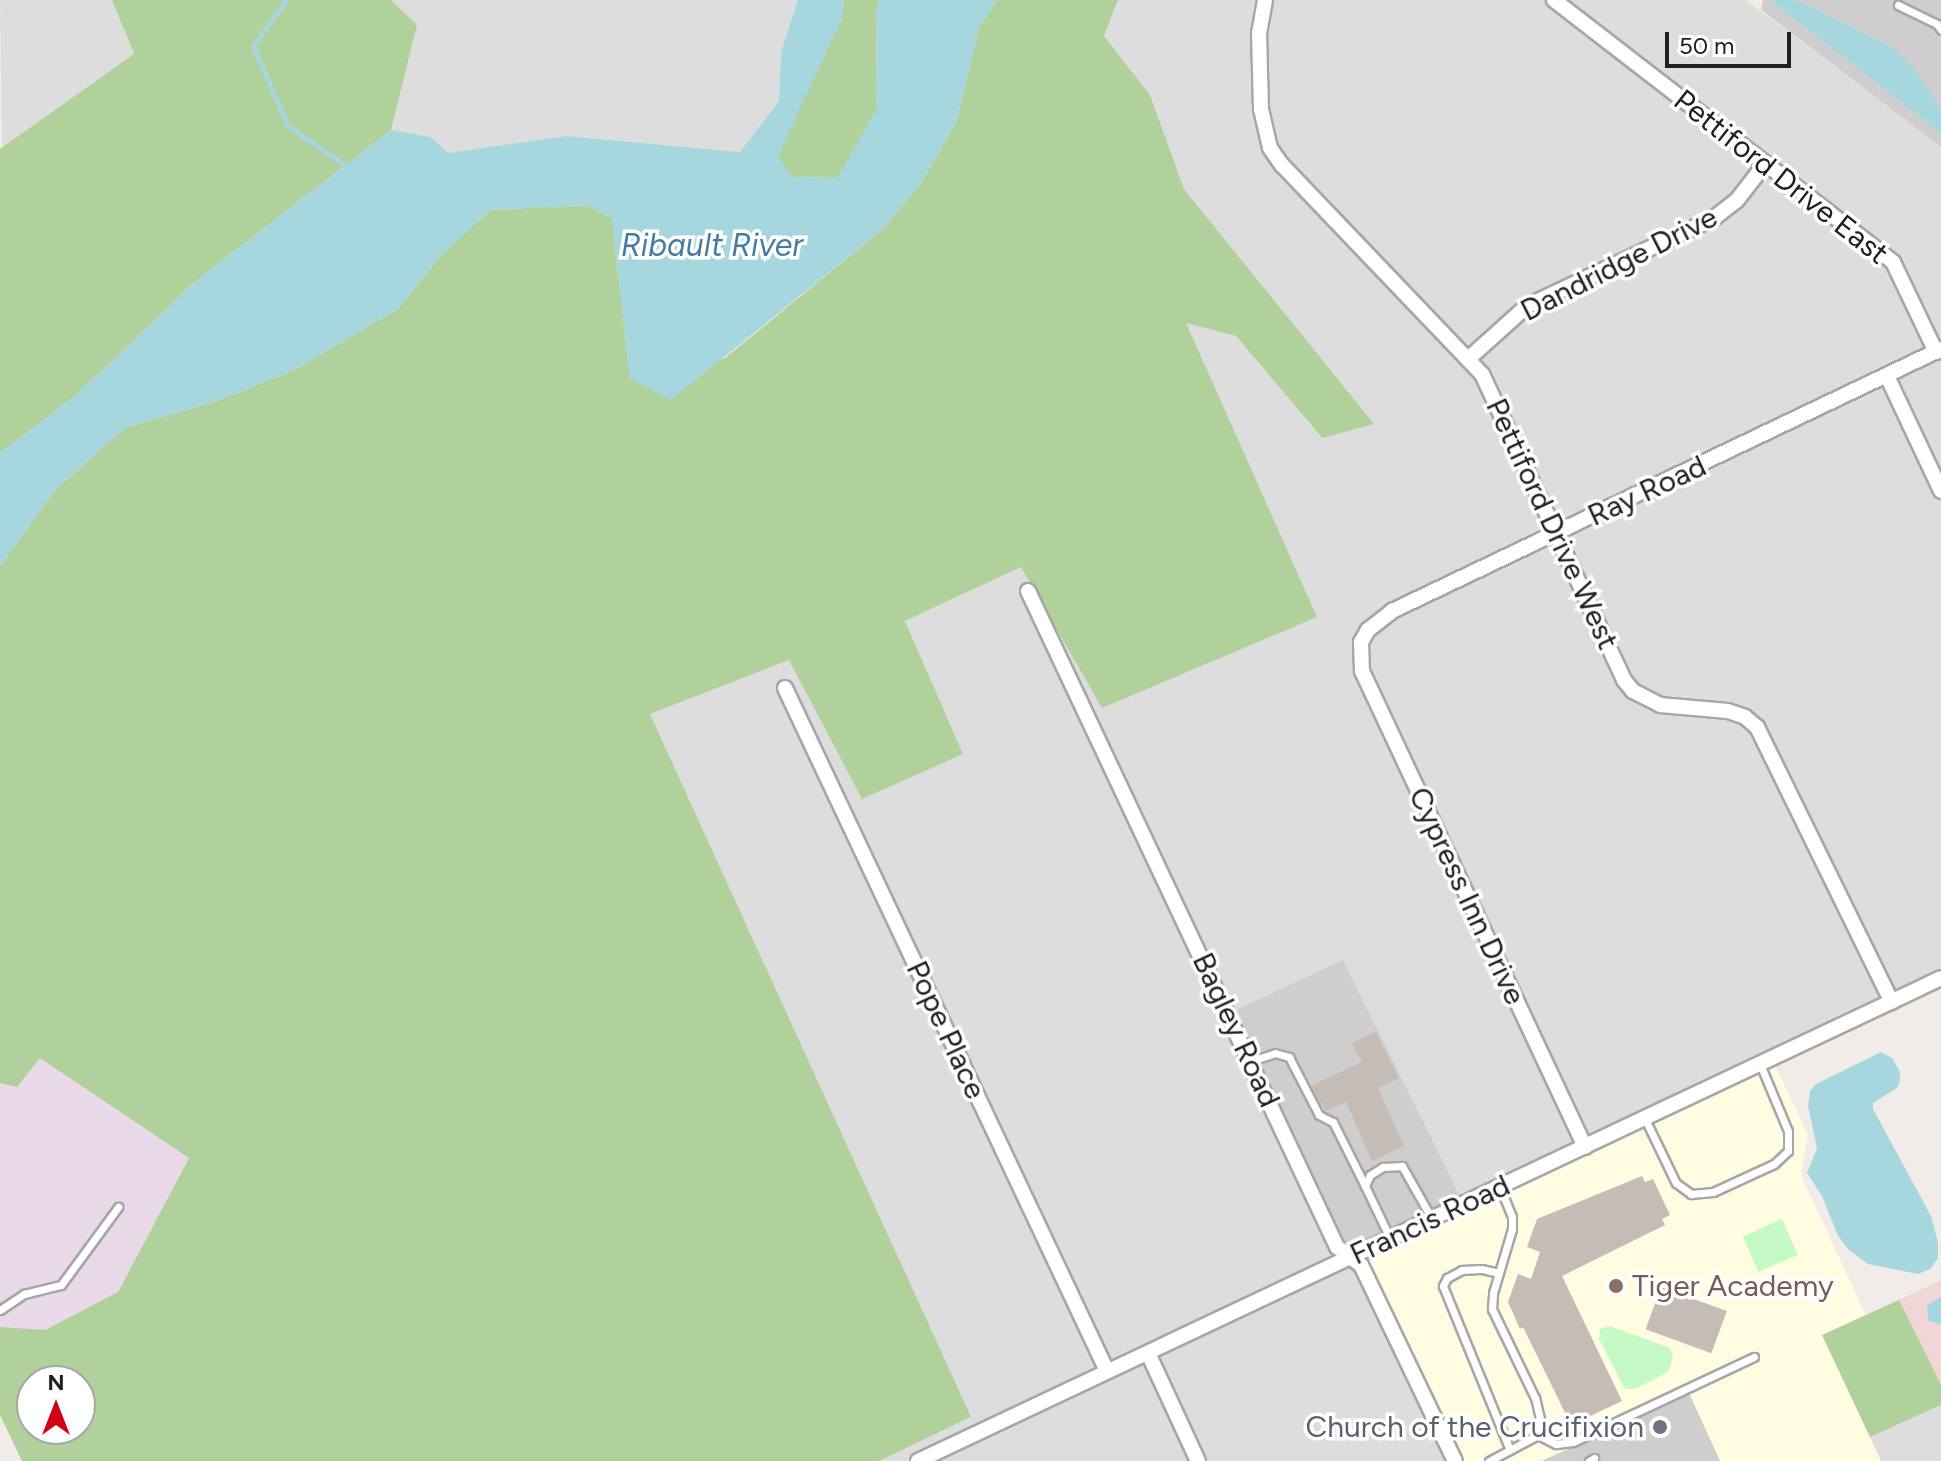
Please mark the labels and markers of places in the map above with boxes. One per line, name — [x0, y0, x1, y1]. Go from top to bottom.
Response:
place label: Tiger Academy — [1632, 1268, 1834, 1304]
marker: Tiger Academy — [1607, 1277, 1625, 1295]
place label: Church of the Crucifixion — [1306, 1409, 1644, 1445]
marker: Church of the Crucifixion — [1651, 1418, 1669, 1436]

